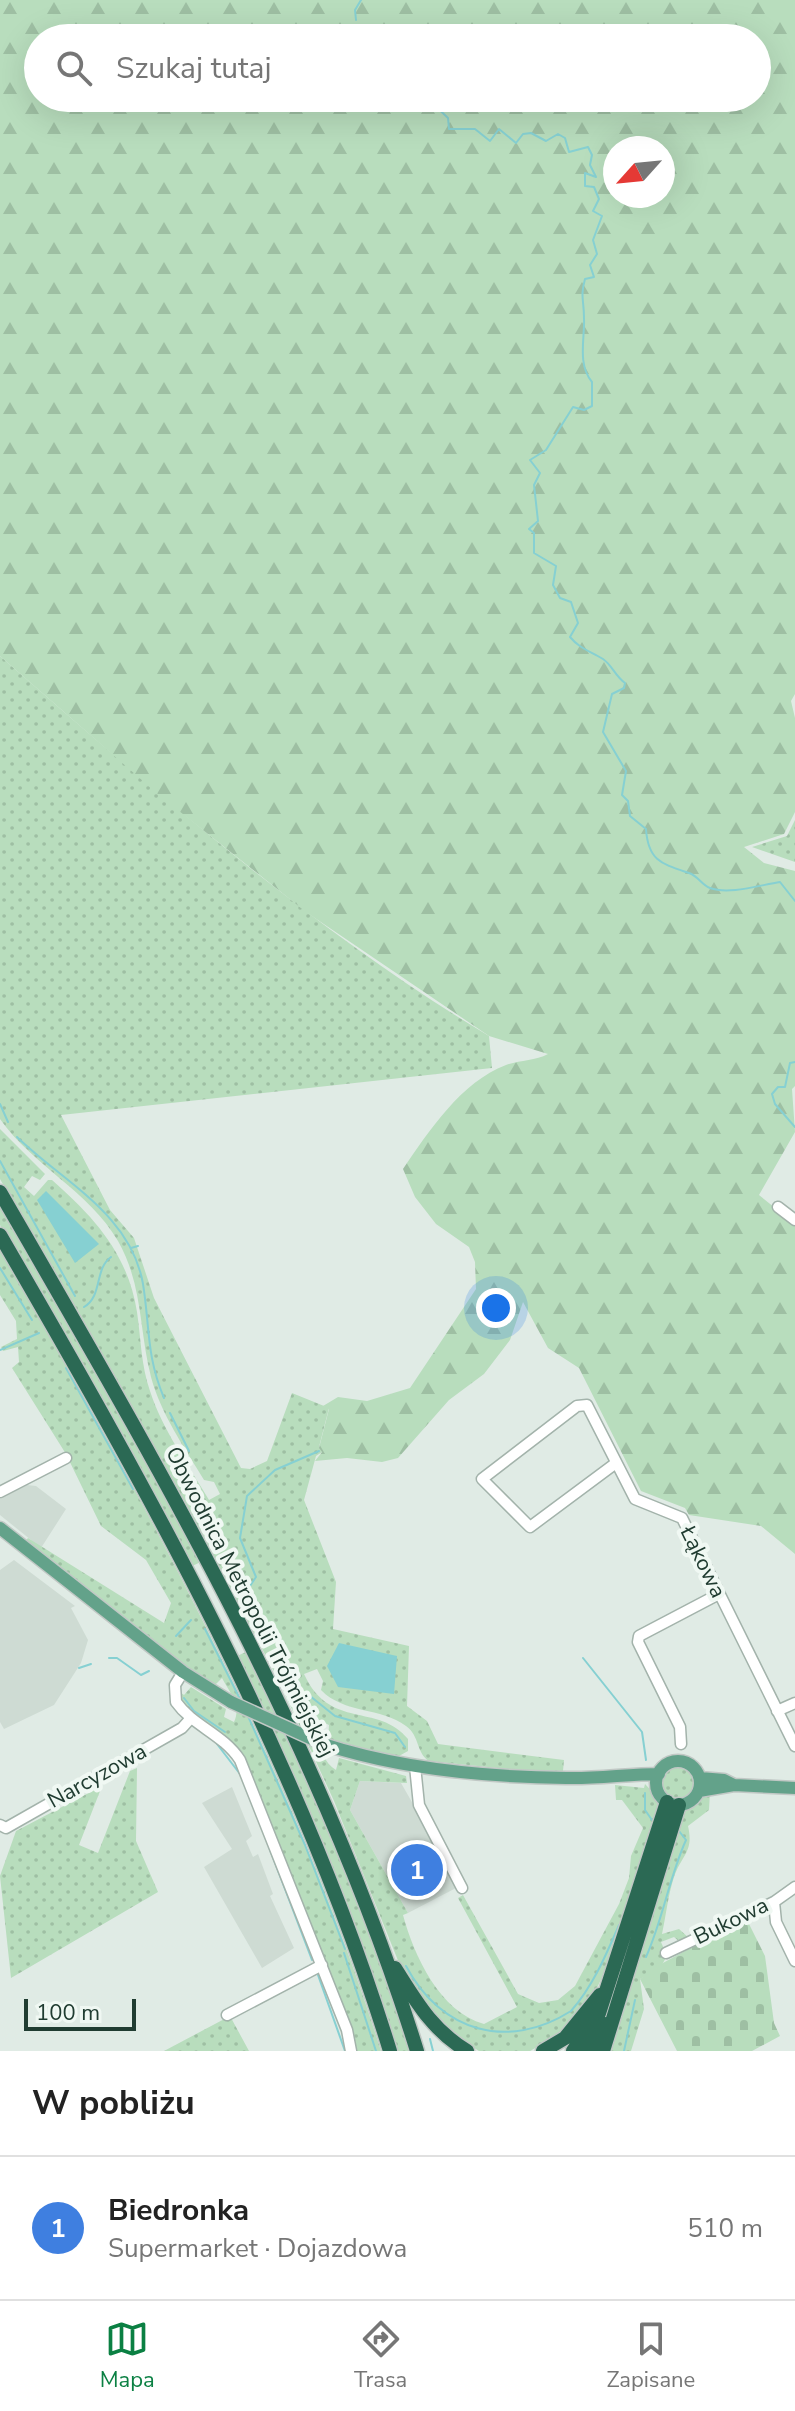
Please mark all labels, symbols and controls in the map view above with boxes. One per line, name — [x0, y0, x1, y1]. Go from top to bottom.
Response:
search box — [24, 24, 771, 112]
icon: search — [52, 46, 96, 90]
text: Szukaj tutaj — [116, 48, 272, 89]
north arrow — [603, 136, 675, 208]
your location — [476, 1288, 516, 1328]
street label: Obwodnica Metropolii Trójmiejskiej — [158, 1442, 342, 1762]
street label: Łąkowa — [672, 1520, 733, 1603]
street label: Narcyzowa — [42, 1736, 152, 1816]
pin: 1 — [391, 1840, 443, 1900]
street label: Bukowa — [688, 1890, 774, 1952]
scale bar — [24, 1995, 136, 2031]
text: 100 m — [36, 1998, 100, 2028]
text: W pobliżu — [32, 2080, 195, 2126]
text: Biedronka — [108, 2190, 249, 2231]
text: 1 — [50, 2211, 66, 2246]
text: 510 m — [687, 2211, 763, 2246]
text: Supermarket · Dojazdowa — [108, 2231, 407, 2266]
tab: Mapa — [100, 2317, 155, 2395]
tab: Trasa — [354, 2317, 407, 2395]
tab: Zapisane — [607, 2317, 695, 2395]

